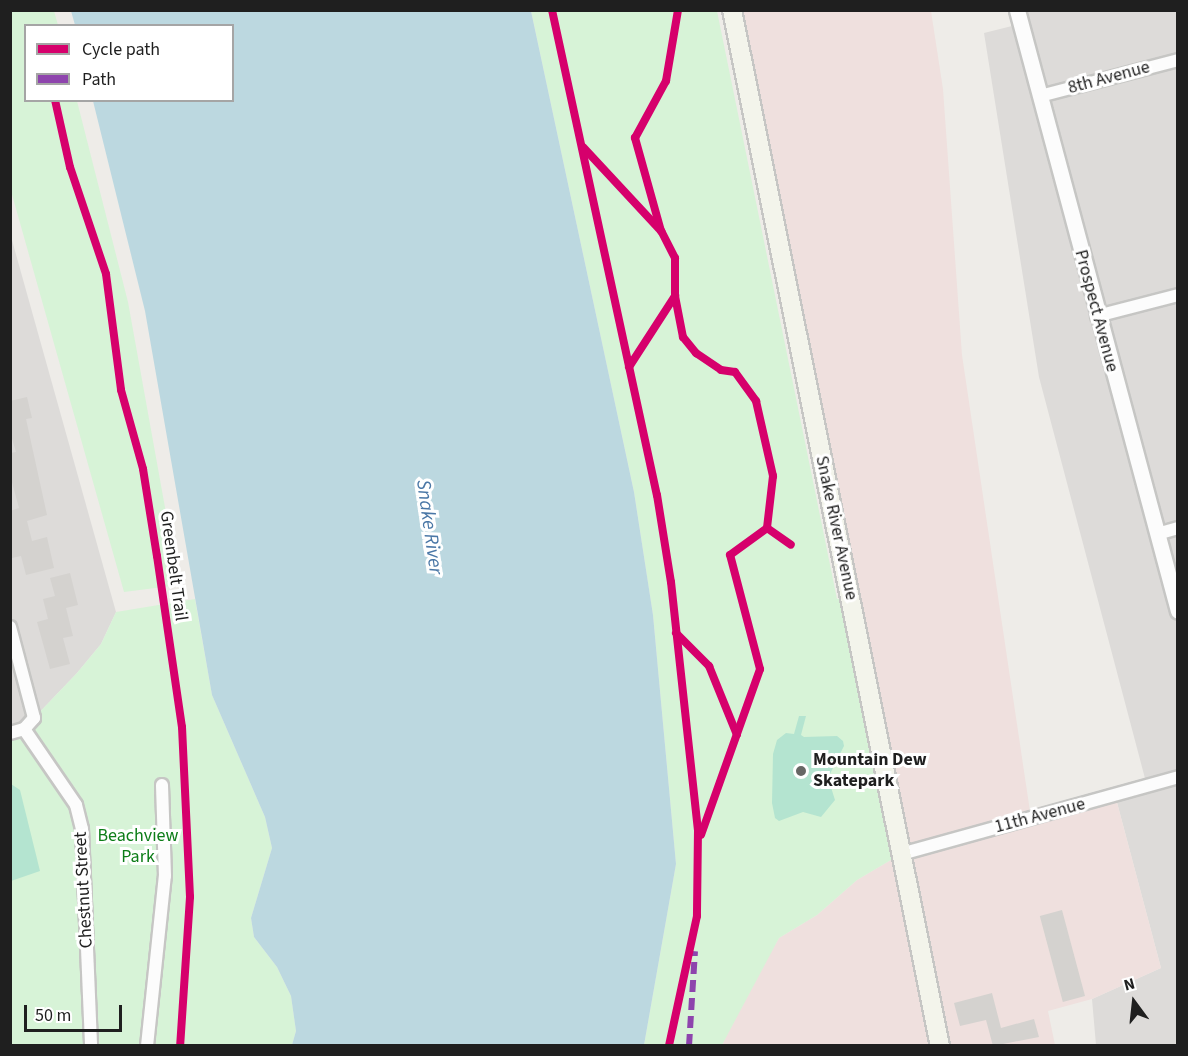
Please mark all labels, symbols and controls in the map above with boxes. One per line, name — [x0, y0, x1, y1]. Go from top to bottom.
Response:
legend — [24, 24, 234, 102]
text: Cycle path — [82, 37, 160, 62]
street label: 8th Avenue — [1066, 57, 1152, 99]
text: Path — [82, 67, 116, 92]
street label: Prospect Avenue — [1069, 248, 1123, 374]
street label: Snake River Avenue — [810, 454, 862, 602]
water label: Snake River — [410, 478, 448, 576]
street label: Greenbelt Trail — [155, 510, 191, 622]
place label: Mountain Dew Skatepark — [813, 750, 927, 792]
marker: Mountain Dew Skatepark — [794, 764, 808, 778]
street label: 11th Avenue — [992, 794, 1088, 838]
park label: Beachview Park — [97, 826, 179, 868]
street label: Chestnut Street — [70, 831, 98, 949]
north arrow — [1104, 972, 1164, 1032]
text: N — [1121, 973, 1137, 997]
scale bar — [27, 993, 124, 1031]
text: 50 m — [35, 1003, 71, 1028]

